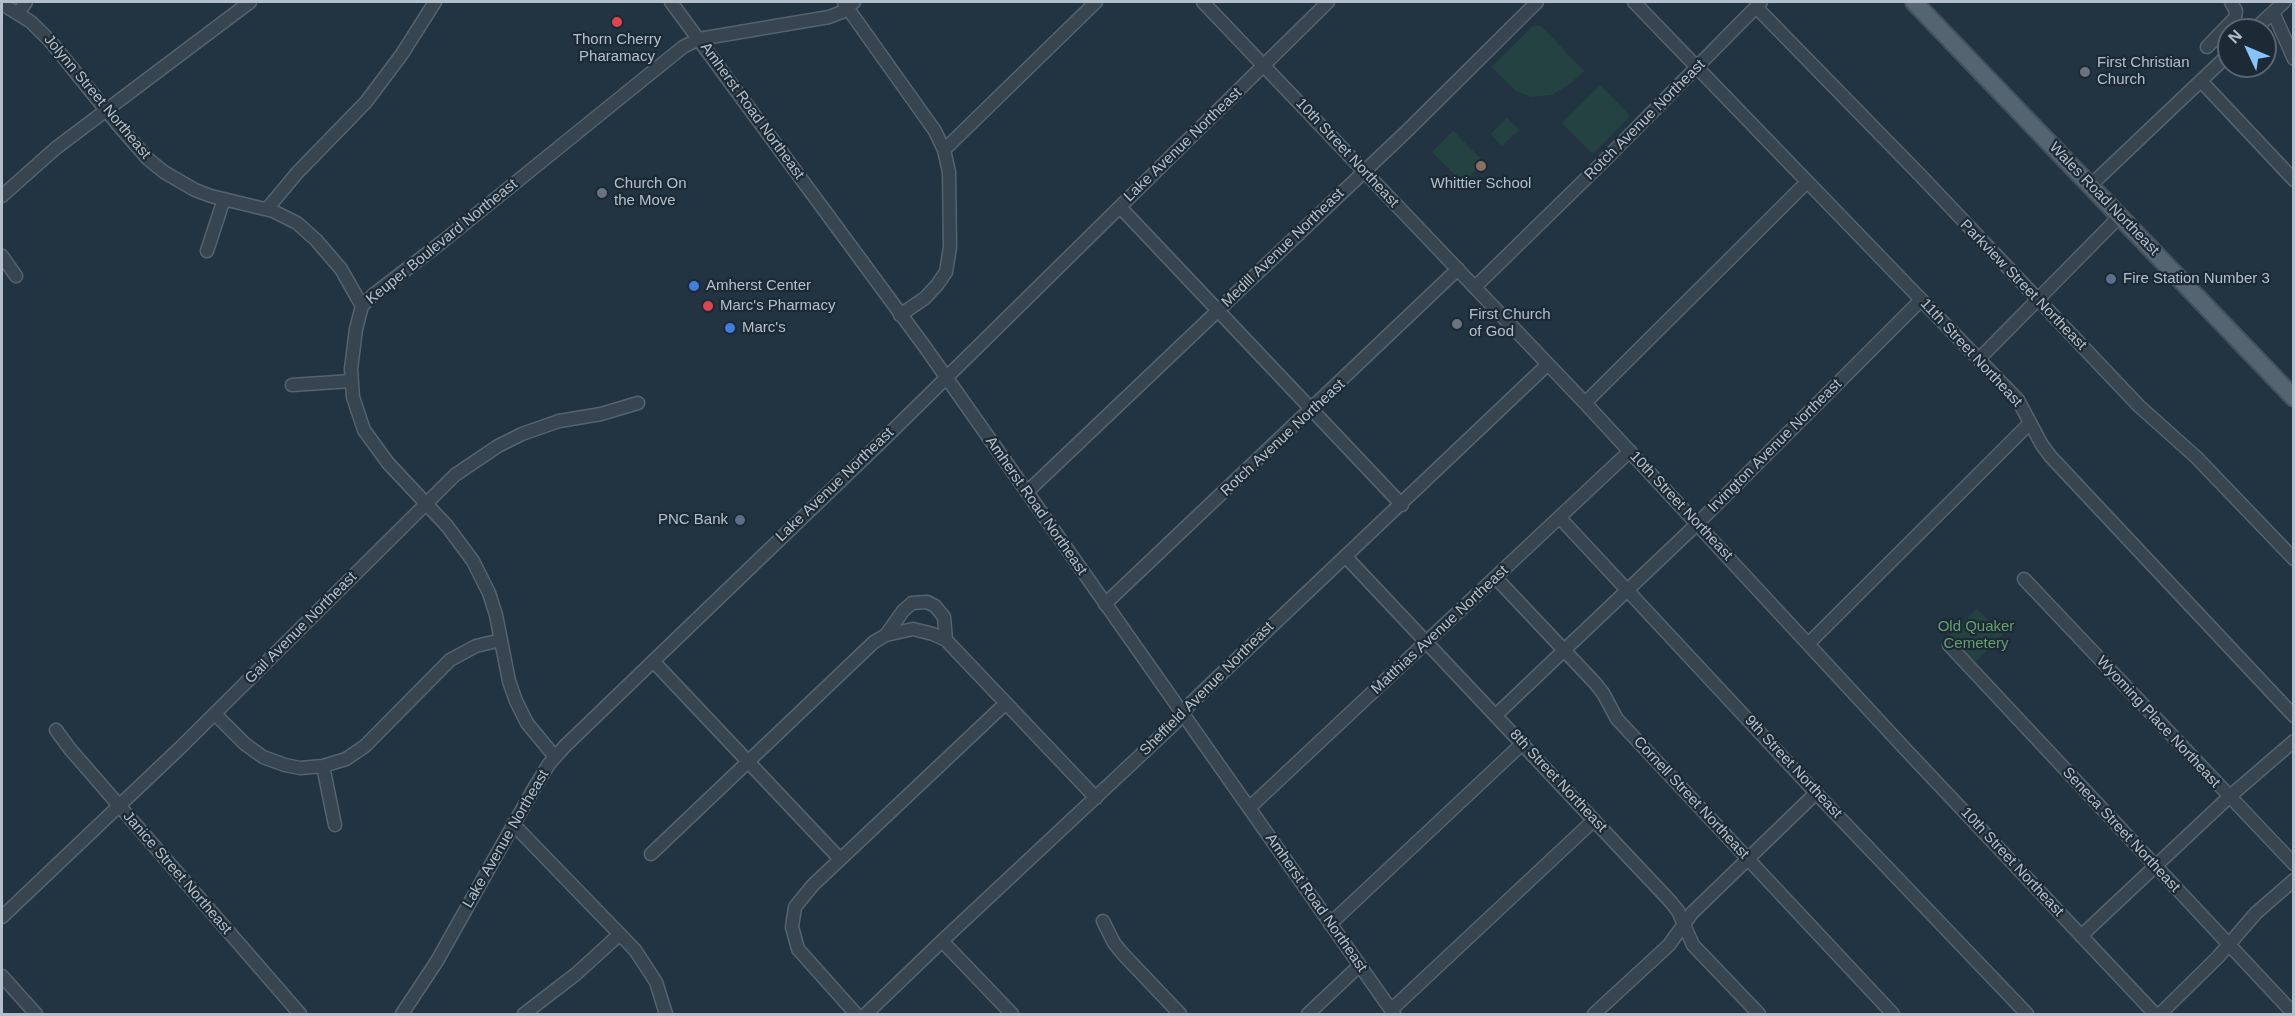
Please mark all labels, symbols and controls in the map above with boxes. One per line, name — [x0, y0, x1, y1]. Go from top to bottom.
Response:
marker: Thorn Cherry Pharamacy — [610, 15, 624, 29]
north arrow — [2217, 18, 2277, 78]
text: N — [2225, 26, 2245, 47]
street label: Jolynn Street Northeast — [40, 31, 154, 163]
place label: Thorn Cherry Pharamacy — [573, 31, 661, 66]
street label: Amherst Road Northeast — [696, 39, 808, 183]
place label: First Christian Church — [2097, 54, 2190, 89]
street label: Rotch Avenue Northeast — [1581, 56, 1709, 184]
marker: First Christian Church — [2078, 65, 2092, 79]
street label: Lake Avenue Northeast — [1120, 84, 1246, 206]
street label: 10th Street Northeast — [1292, 95, 1402, 211]
street label: Wales Road Northeast — [2045, 139, 2163, 259]
marker: Whittier School — [1474, 159, 1488, 173]
street label: Keuper Boulevard Northeast — [363, 175, 521, 309]
place label: Church On the Move — [614, 175, 687, 210]
place label: Whittier School — [1431, 175, 1531, 193]
street label: Medill Avenue Northeast — [1218, 185, 1348, 311]
marker: Church On the Move — [595, 186, 609, 200]
street label: Parkview Street Northeast — [1956, 216, 2090, 354]
place label: Fire Station Number 3 — [2123, 270, 2270, 288]
marker: Fire Station Number 3 — [2104, 272, 2118, 286]
place label: Amherst Center — [706, 277, 811, 295]
marker: Amherst Center — [687, 279, 701, 293]
street label: 11th Street Northeast — [1916, 295, 2026, 411]
place label: Marc's Pharmacy — [720, 297, 835, 315]
marker: Marc's Pharmacy — [701, 299, 715, 313]
place label: First Church of God — [1469, 306, 1551, 341]
marker: First Church of God — [1450, 317, 1464, 331]
place label: Marc's — [742, 319, 786, 337]
marker: Marc's — [723, 321, 737, 335]
street label: Irvington Avenue Northeast — [1704, 375, 1846, 517]
street label: Rotch Avenue Northeast — [1217, 376, 1349, 500]
street label: Lake Avenue Northeast — [772, 424, 898, 546]
street label: Amherst Road Northeast — [981, 433, 1091, 579]
street label: 10th Street Northeast — [1626, 448, 1736, 564]
place label: PNC Bank — [658, 511, 728, 529]
marker: PNC Bank — [733, 513, 747, 527]
street label: Matthias Avenue Northeast — [1368, 562, 1512, 698]
street label: Gail Avenue Northeast — [241, 568, 361, 688]
street label: Sheffield Avenue Northeast — [1136, 618, 1278, 760]
park label: Old Quaker Cemetery — [1938, 618, 2014, 653]
street label: Wyoming Place Northeast — [2092, 653, 2224, 791]
street label: 9th Street Northeast — [1741, 712, 1845, 822]
street label: 8th Street Northeast — [1506, 726, 1610, 836]
street label: Cornell Street Northeast — [1630, 733, 1752, 863]
street label: Seneca Street Northeast — [2058, 764, 2184, 896]
street label: Lake Avenue Northeast — [459, 767, 553, 911]
street label: 10th Street Northeast — [1957, 804, 2067, 920]
street label: Janice Street Northeast — [119, 808, 235, 938]
street label: Amherst Road Northeast — [1261, 830, 1371, 976]

